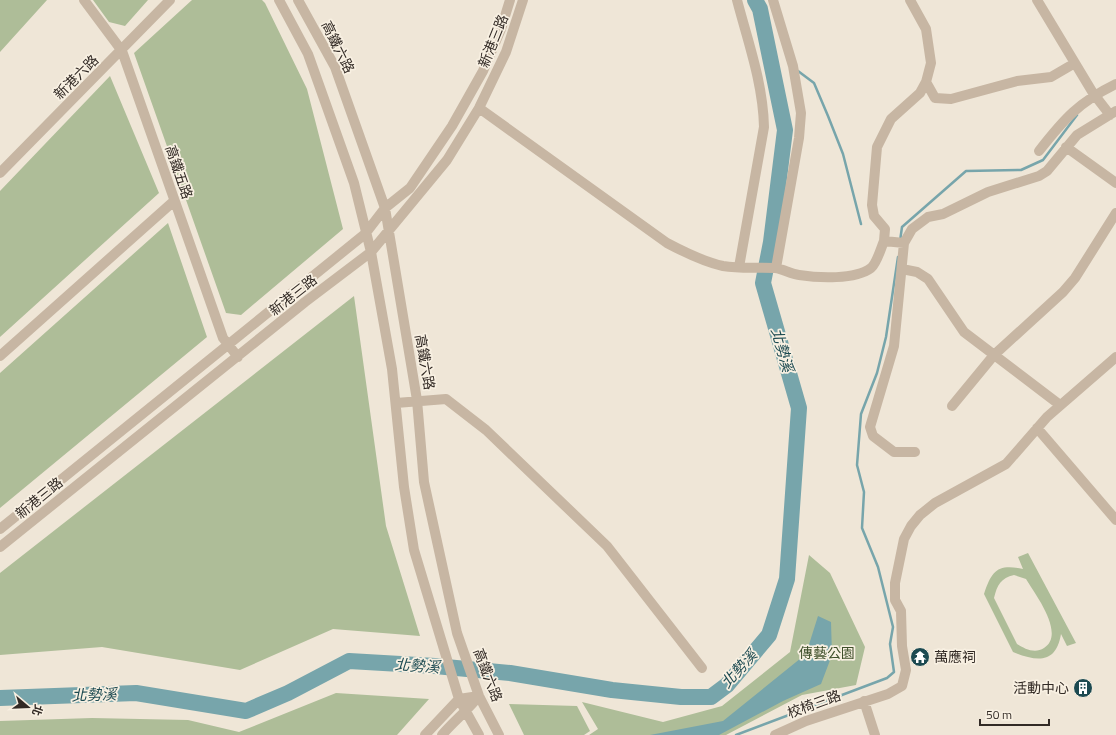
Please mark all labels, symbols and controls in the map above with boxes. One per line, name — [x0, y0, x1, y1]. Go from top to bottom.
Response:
street label: 新港三路 — [472, 11, 513, 71]
street label: 高鐵六路 — [317, 17, 360, 77]
street label: 新港六路 — [48, 49, 103, 104]
street label: 高鐵五路 — [160, 142, 199, 202]
street label: 新港三路 — [264, 269, 321, 320]
water label: 北勢溪 — [765, 325, 800, 377]
street label: 高鐵六路 — [410, 333, 441, 391]
street label: 新港三路 — [10, 472, 67, 523]
park label: 傳藝公園 — [799, 642, 855, 663]
water label: 北勢溪 — [715, 643, 764, 693]
street label: 高鐵六路 — [469, 645, 508, 705]
temple icon: 萬應祠 — [909, 646, 931, 668]
place label: 萬應祠 — [934, 646, 976, 667]
water label: 北勢溪 — [394, 652, 442, 679]
place label: 活動中心 — [1013, 677, 1069, 698]
building icon: 活動中心 — [1072, 677, 1094, 699]
water label: 北勢溪 — [71, 682, 119, 707]
street label: 校椅三路 — [784, 684, 844, 723]
north arrow — [8, 687, 48, 727]
scale bar — [980, 701, 1049, 727]
text: 北 — [28, 702, 47, 718]
text: 50 m — [986, 705, 1012, 724]

